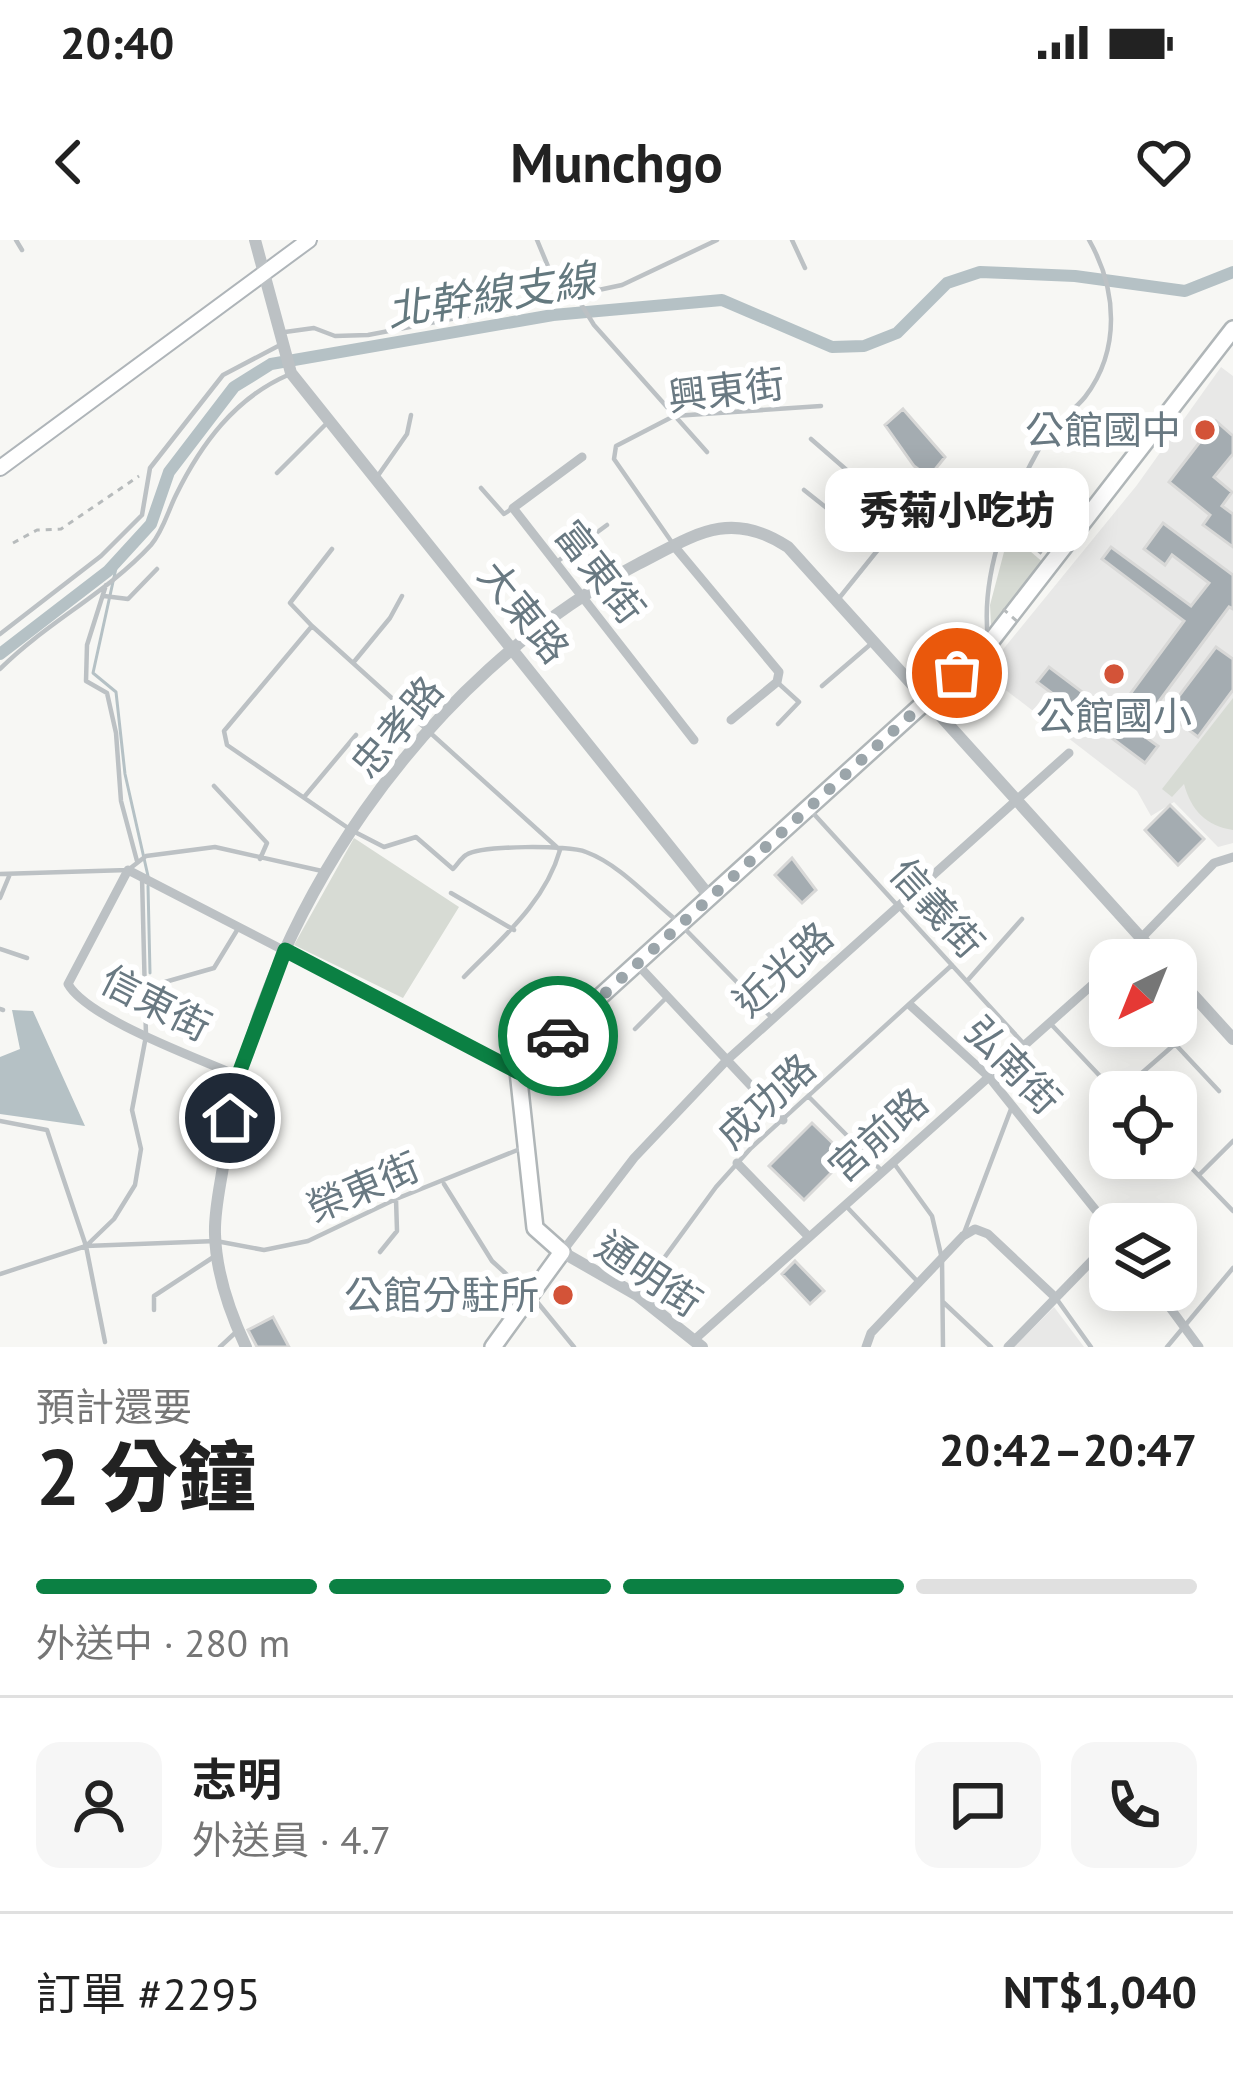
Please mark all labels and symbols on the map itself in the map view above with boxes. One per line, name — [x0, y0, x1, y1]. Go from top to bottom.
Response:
water label: 北幹線支線 — [383, 250, 603, 338]
street label: 興東街 — [665, 357, 787, 422]
place label: 公館國中 — [1025, 404, 1181, 455]
marker: 公館國中 — [1192, 417, 1218, 443]
callout: 秀菊小吃坊 — [825, 469, 1089, 553]
street label: 富東街 — [544, 510, 657, 633]
street label: 大東路 — [468, 550, 581, 673]
pin — [906, 622, 1008, 724]
marker: 公館國小 — [1101, 661, 1127, 687]
street label: 忠孝路 — [339, 665, 454, 788]
place label: 公館國小 — [1036, 690, 1192, 741]
street label: 信義街 — [879, 847, 995, 968]
street label: 近光路 — [722, 911, 843, 1027]
north arrow — [1089, 939, 1197, 1047]
street label: 信東街 — [93, 953, 220, 1052]
courier — [498, 976, 618, 1096]
street label: 弘南街 — [954, 1005, 1072, 1124]
street label: 成功路 — [705, 1042, 826, 1159]
pin — [179, 1067, 281, 1169]
street label: 宮前路 — [817, 1077, 938, 1193]
street label: 榮東街 — [299, 1140, 427, 1233]
street label: 通明街 — [587, 1220, 712, 1327]
place label: 公館分駐所 — [344, 1269, 539, 1320]
marker: 公館分駐所 — [550, 1282, 576, 1308]

